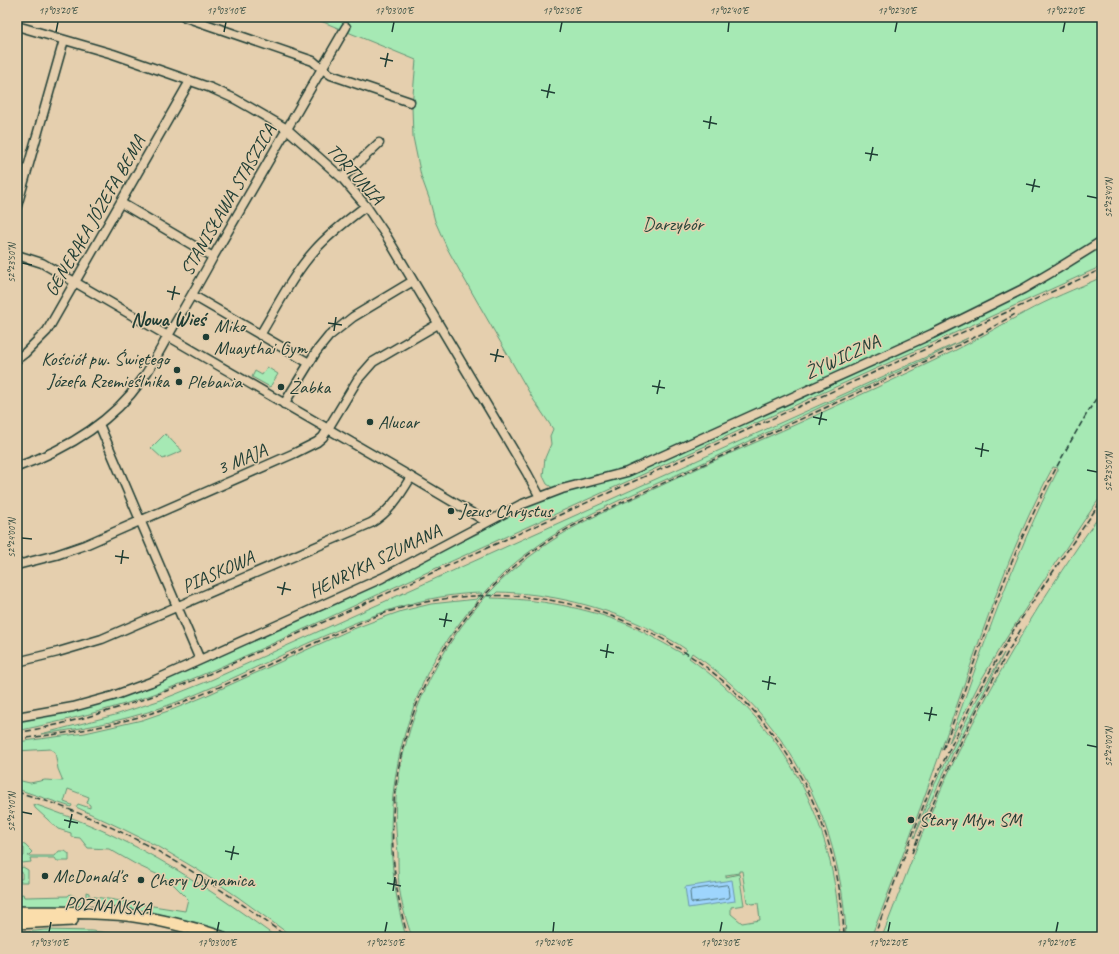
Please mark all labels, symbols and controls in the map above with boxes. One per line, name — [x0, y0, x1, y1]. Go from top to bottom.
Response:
text: 17°03'20"E — [39, 4, 79, 17]
text: 17°03'10"E — [207, 4, 247, 17]
text: 17°03'00"E — [375, 4, 415, 17]
text: 17°02'50"E — [543, 4, 583, 17]
text: 17°02'40"E — [710, 4, 750, 17]
text: 17°02'30"E — [878, 4, 918, 17]
text: 17°02'20"E — [1046, 4, 1086, 17]
street label: STANISŁAWA STASZICA — [175, 119, 281, 280]
street label: GENERAŁA JÓZEFA BEMA — [39, 130, 151, 301]
street label: TORTUNIA — [321, 138, 390, 211]
text: 52°23'40"N — [1102, 176, 1115, 218]
park label: Darzybór — [643, 212, 705, 236]
text: 52°23'50"N — [5, 241, 18, 283]
district label: Nowa Wieś — [131, 307, 208, 332]
place label: Miko Muaythai Gym — [214, 314, 308, 360]
street label: ŻYWICZNA — [801, 329, 884, 385]
marker: Miko Muaythai Gym — [201, 332, 211, 342]
place label: Kościół pw. Świętego Józefa Rzemieślnika — [41, 347, 171, 393]
marker: Kościół pw. Świętego Józefa Rzemieślnika — [172, 365, 182, 375]
place label: Plebania — [187, 370, 243, 394]
place label: Żabka — [289, 375, 331, 399]
marker: Plebania — [174, 377, 184, 387]
marker: Żabka — [276, 382, 286, 392]
place label: Alucar — [378, 410, 421, 434]
marker: Alucar — [365, 417, 375, 427]
street label: 3 MAJA — [214, 438, 271, 480]
text: 52°23'50"N — [1102, 450, 1115, 492]
place label: Jezus Chrystus — [458, 499, 554, 523]
marker: Jezus Chrystus — [446, 506, 456, 516]
text: 52°24'00"N — [5, 516, 18, 558]
street label: HENRYKA SZUMANA — [305, 518, 445, 603]
street label: PIASKOWA — [178, 545, 259, 599]
text: 52°24'00"N — [1102, 725, 1115, 767]
text: 52°24'10"N — [5, 790, 18, 832]
place label: Stary Młyn SM — [919, 808, 1023, 832]
marker: Stary Młyn SM — [906, 815, 916, 825]
place label: McDonald's — [53, 864, 129, 888]
place label: Chery Dynamica — [149, 868, 256, 892]
marker: McDonald's — [40, 871, 50, 881]
marker: Chery Dynamica — [136, 875, 146, 885]
street label: POZNAŃSKA — [64, 891, 154, 921]
text: 17°03'10"E — [30, 936, 70, 949]
text: 17°03'00"E — [198, 936, 238, 949]
text: 17°02'50"E — [366, 936, 406, 949]
text: 17°02'40"E — [534, 936, 574, 949]
text: 17°02'30"E — [701, 936, 741, 949]
text: 17°02'20"E — [869, 936, 909, 949]
text: 17°02'10"E — [1037, 936, 1077, 949]

